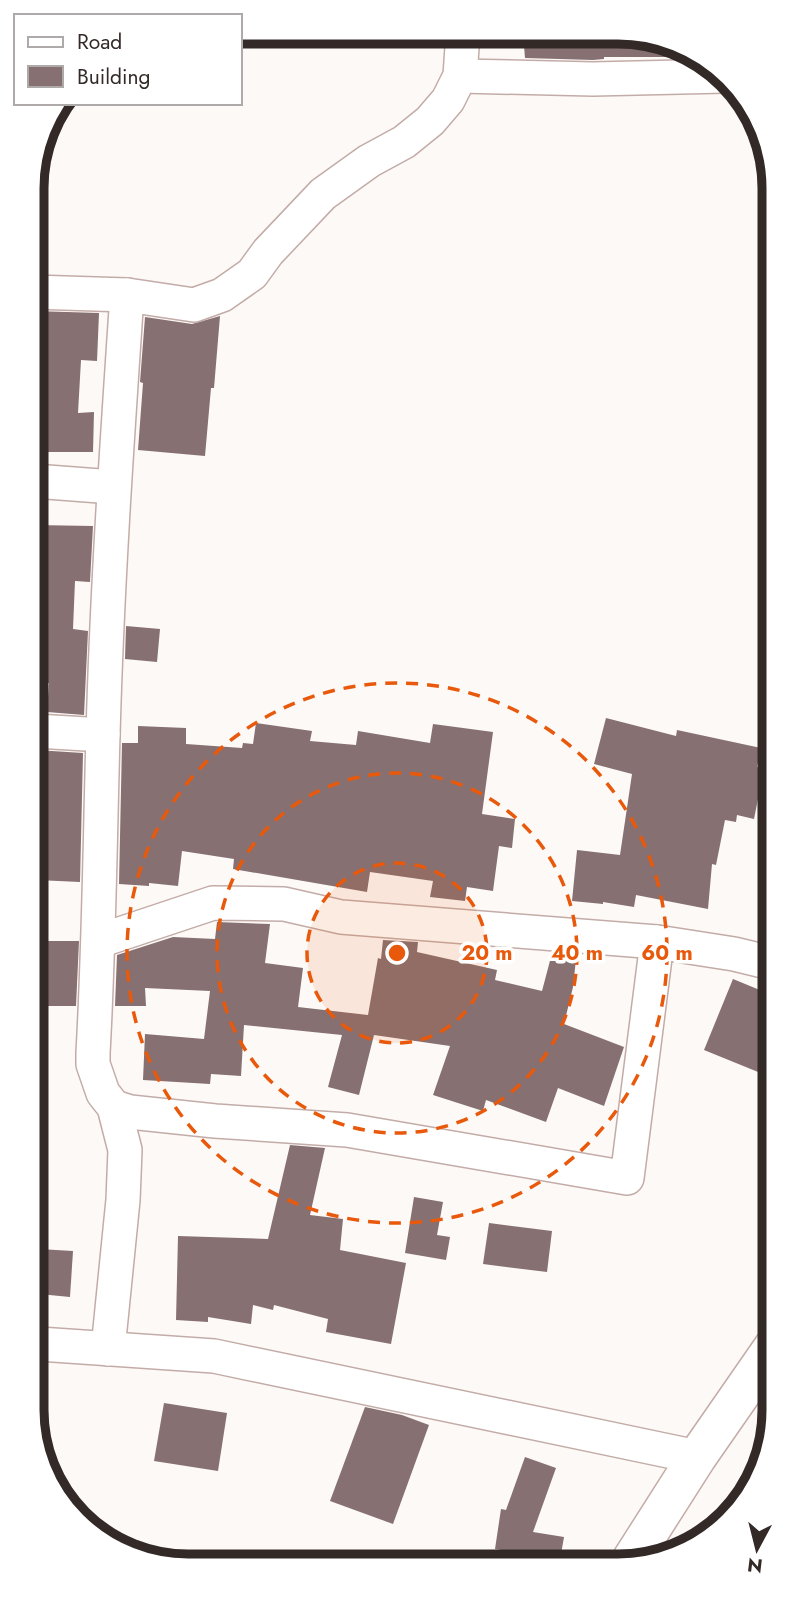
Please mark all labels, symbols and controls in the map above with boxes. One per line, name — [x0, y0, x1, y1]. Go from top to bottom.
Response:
legend — [14, 14, 242, 105]
text: Road — [77, 27, 122, 57]
text: Building — [77, 62, 150, 92]
text: 20 m — [461, 938, 513, 968]
text: 40 m — [551, 938, 603, 968]
text: 60 m — [641, 938, 693, 968]
centre of rings — [385, 941, 409, 965]
north arrow — [722, 1514, 792, 1584]
text: N — [746, 1551, 764, 1580]

